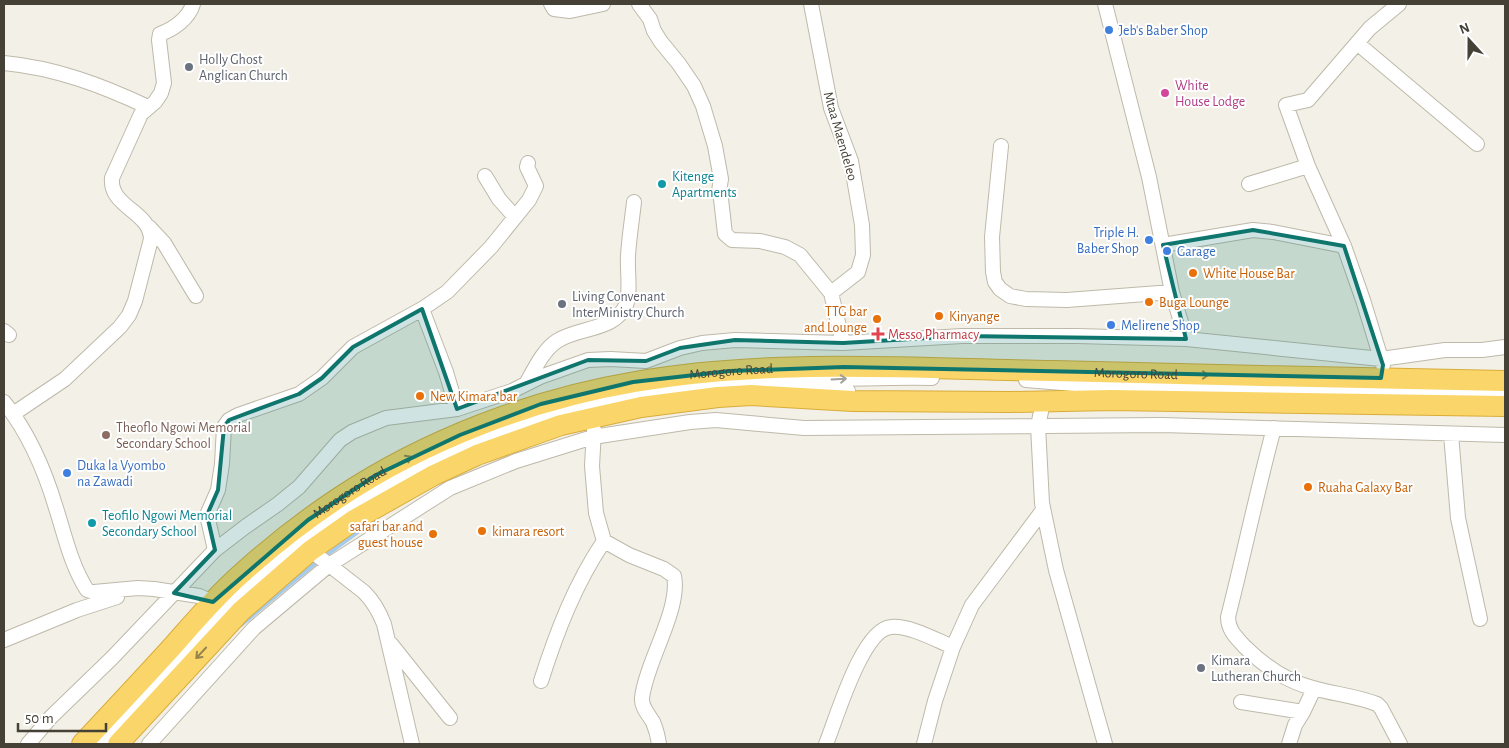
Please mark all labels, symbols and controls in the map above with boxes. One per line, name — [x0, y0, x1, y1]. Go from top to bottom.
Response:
north arrow — [1444, 15, 1494, 65]
text: N — [1458, 21, 1472, 37]
marker: Jeb's Baber Shop — [1103, 24, 1115, 36]
place label: Jeb's Baber Shop — [1119, 24, 1208, 38]
place label: Holly Ghost Anglican Church — [199, 53, 288, 83]
marker: Holly Ghost Anglican Church — [183, 61, 195, 73]
place label: White House Lodge — [1175, 79, 1245, 109]
marker: White House Lodge — [1159, 87, 1171, 99]
street label: Mtaa Maendeleo — [821, 90, 859, 183]
place label: Kitenge Apartments — [672, 170, 737, 200]
marker: Kitenge Apartments — [656, 178, 668, 190]
place label: Triple H. Baber Shop — [1077, 226, 1139, 256]
marker: Triple H. Baber Shop — [1143, 234, 1155, 246]
marker: Garage — [1161, 245, 1173, 257]
place label: Garage — [1177, 245, 1216, 259]
marker: White House Bar — [1187, 267, 1199, 279]
place label: White House Bar — [1203, 267, 1295, 281]
place label: Living Convenant InterMinistry Church — [572, 290, 685, 320]
marker: Buga Lounge — [1143, 296, 1155, 308]
place label: Buga Lounge — [1159, 296, 1229, 310]
marker: Living Convenant InterMinistry Church — [556, 298, 568, 310]
place label: TTG bar and Lounge — [804, 305, 867, 335]
marker: Kinyange — [933, 310, 945, 322]
place label: Kinyange — [949, 310, 1000, 324]
marker: TTG bar and Lounge — [871, 313, 883, 325]
marker: Melirene Shop — [1105, 319, 1117, 331]
place label: Melirene Shop — [1121, 319, 1200, 333]
marker: Messo Pharmacy — [872, 328, 884, 340]
place label: Messo Pharmacy — [888, 328, 979, 342]
street label: Morogoro Road — [689, 362, 773, 382]
street label: Morogoro Road — [1094, 366, 1178, 382]
one-way arrow — [1192, 370, 1208, 379]
one-way arrow — [831, 374, 847, 383]
marker: New Kimara bar — [414, 390, 426, 402]
place label: New Kimara bar — [430, 390, 518, 404]
place label: Theoflo Ngowi Memorial Secondary School — [116, 421, 251, 451]
marker: Theoflo Ngowi Memorial Secondary School — [100, 429, 112, 441]
one-way arrow — [397, 455, 412, 464]
place label: Duka la Vyombo na Zawadi — [77, 459, 166, 489]
street label: Morogoro Road — [311, 464, 389, 521]
marker: Duka la Vyombo na Zawadi — [61, 467, 73, 479]
marker: Ruaha Galaxy Bar — [1302, 481, 1314, 493]
place label: Ruaha Galaxy Bar — [1318, 481, 1413, 495]
place label: Teofilo Ngowi Memorial Secondary School — [102, 509, 232, 539]
marker: Teofilo Ngowi Memorial Secondary School — [86, 517, 98, 529]
place label: safari bar and guest house — [350, 520, 423, 550]
marker: kimara resort — [476, 525, 488, 537]
place label: kimara resort — [492, 525, 565, 539]
marker: safari bar and guest house — [427, 528, 439, 540]
one-way arrow — [196, 646, 207, 659]
place label: Kimara Lutheran Church — [1211, 654, 1301, 684]
marker: Kimara Lutheran Church — [1195, 662, 1207, 674]
scale bar — [18, 700, 105, 732]
text: 50 m — [25, 711, 54, 726]

